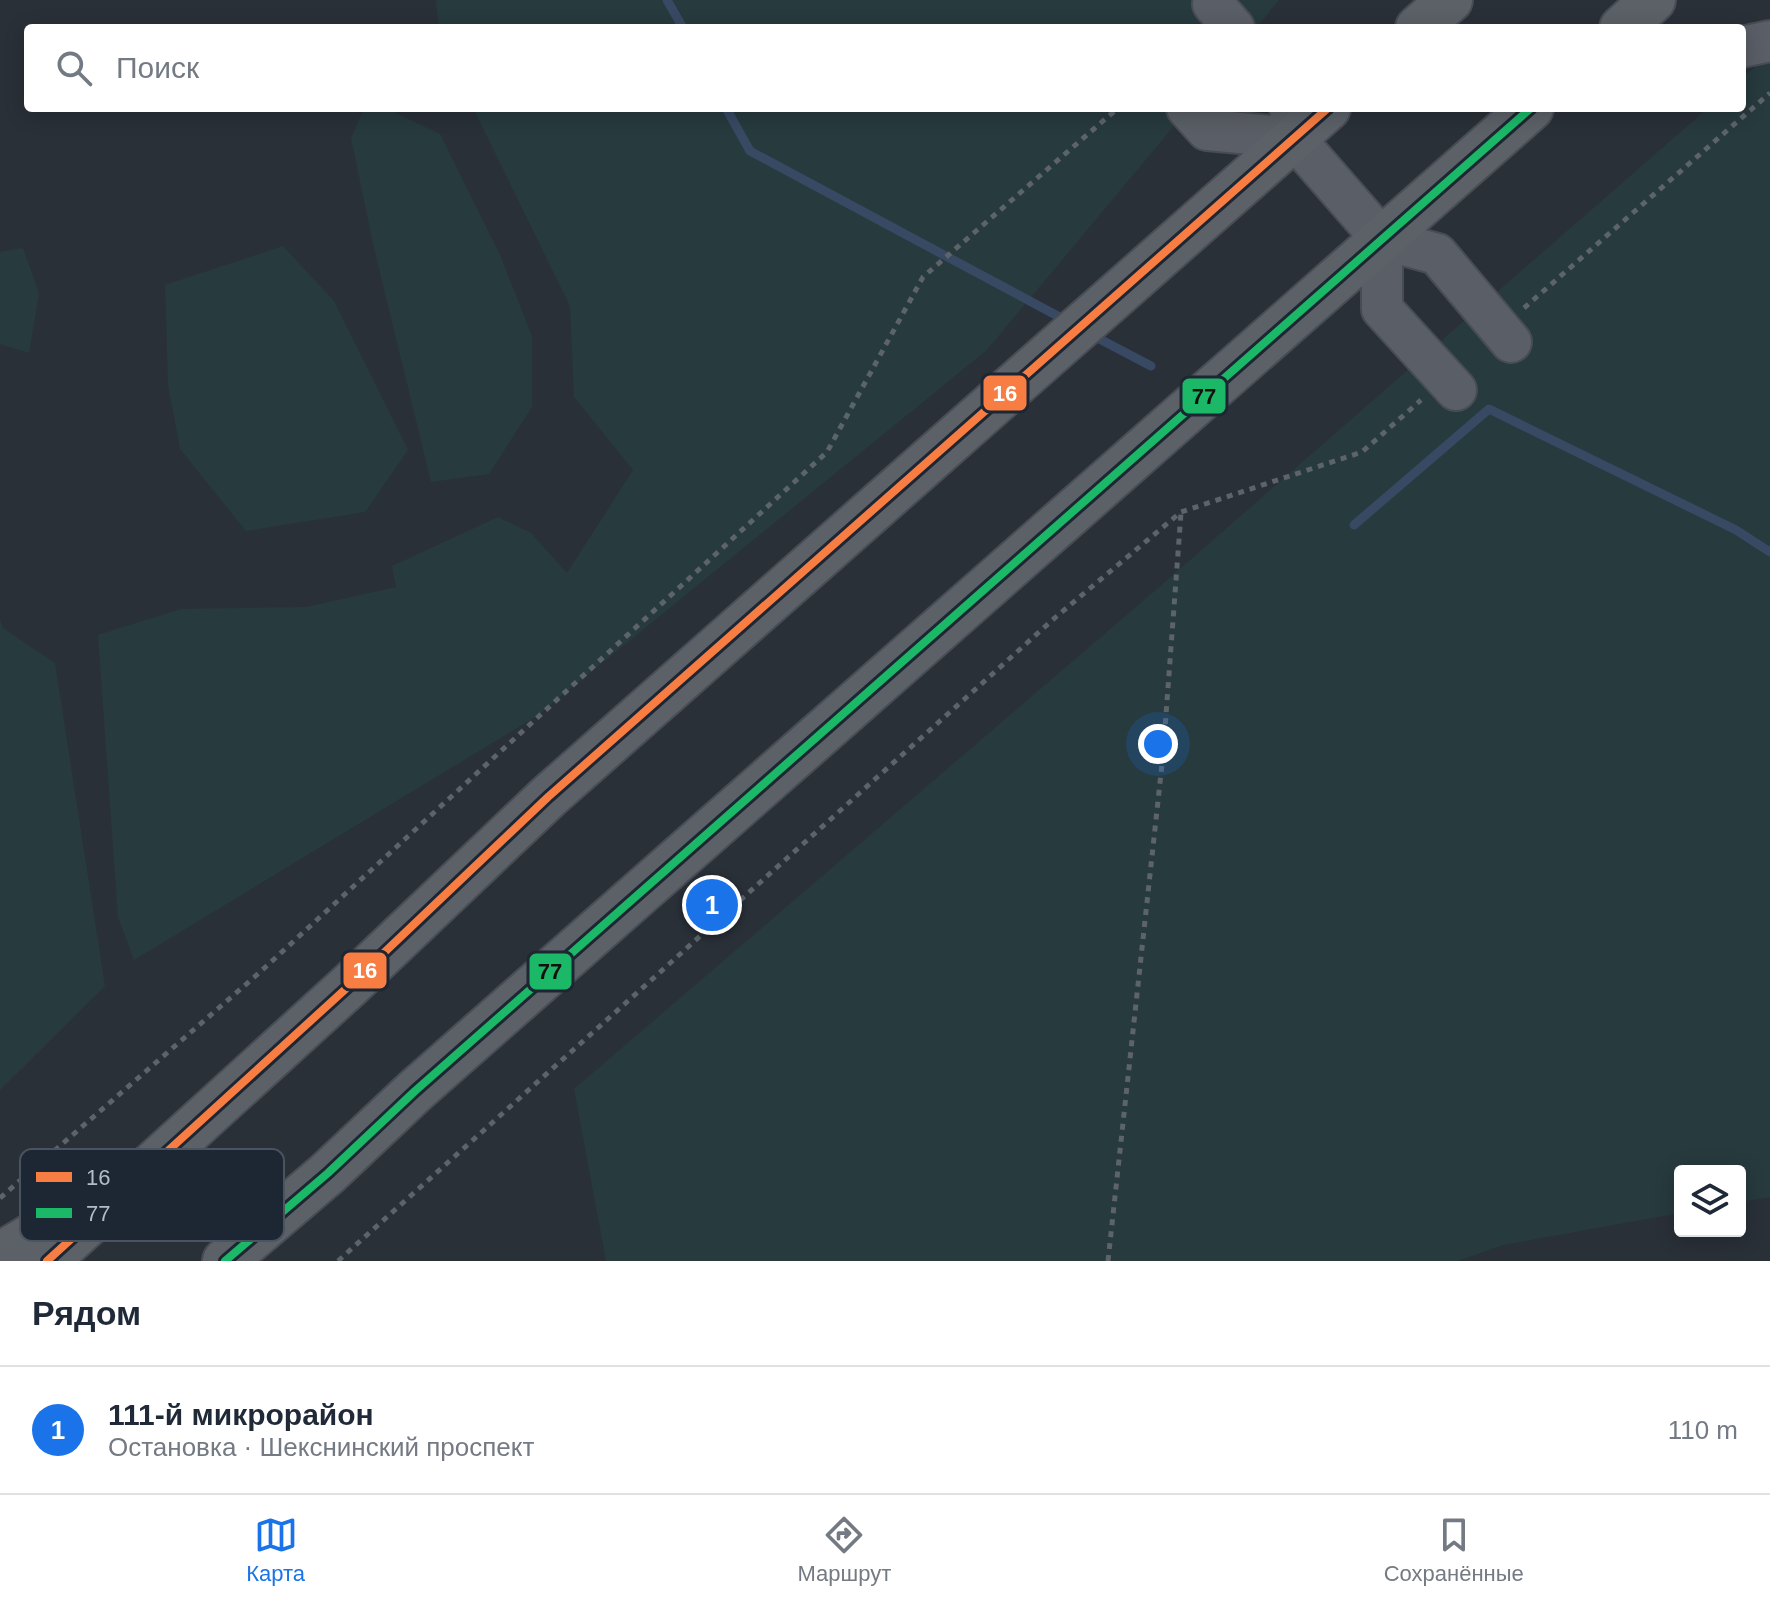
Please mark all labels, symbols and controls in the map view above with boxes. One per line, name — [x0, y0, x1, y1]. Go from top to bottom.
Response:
search box — [24, 24, 1746, 112]
icon: search — [52, 46, 96, 90]
text: Поиск — [116, 51, 199, 84]
line badge: 16 — [982, 374, 1028, 412]
line badge: 77 — [1181, 377, 1227, 415]
text: 16 — [993, 381, 1017, 406]
text: 77 — [1192, 384, 1216, 409]
your location — [1138, 724, 1178, 764]
pin: 1 — [686, 875, 738, 935]
line badge: 16 — [342, 951, 388, 990]
line badge: 77 — [528, 952, 573, 991]
text: 16 — [353, 958, 377, 983]
text: 77 — [538, 959, 562, 984]
legend — [20, 1149, 284, 1241]
text: 16 — [86, 1165, 110, 1190]
map controls — [1674, 1165, 1746, 1237]
button: layers — [1674, 1165, 1746, 1237]
text: 77 — [86, 1201, 110, 1226]
text: Рядом — [32, 1294, 141, 1332]
text: 111-й микрорайон — [108, 1398, 374, 1431]
text: 1 — [51, 1415, 65, 1445]
text: 110 m — [1668, 1415, 1738, 1445]
text: Остановка · Шекснинский проспект — [108, 1432, 534, 1462]
tab: Карта — [246, 1513, 305, 1587]
tab: Маршрут — [798, 1513, 891, 1587]
tab: Сохранённые — [1384, 1513, 1524, 1587]

